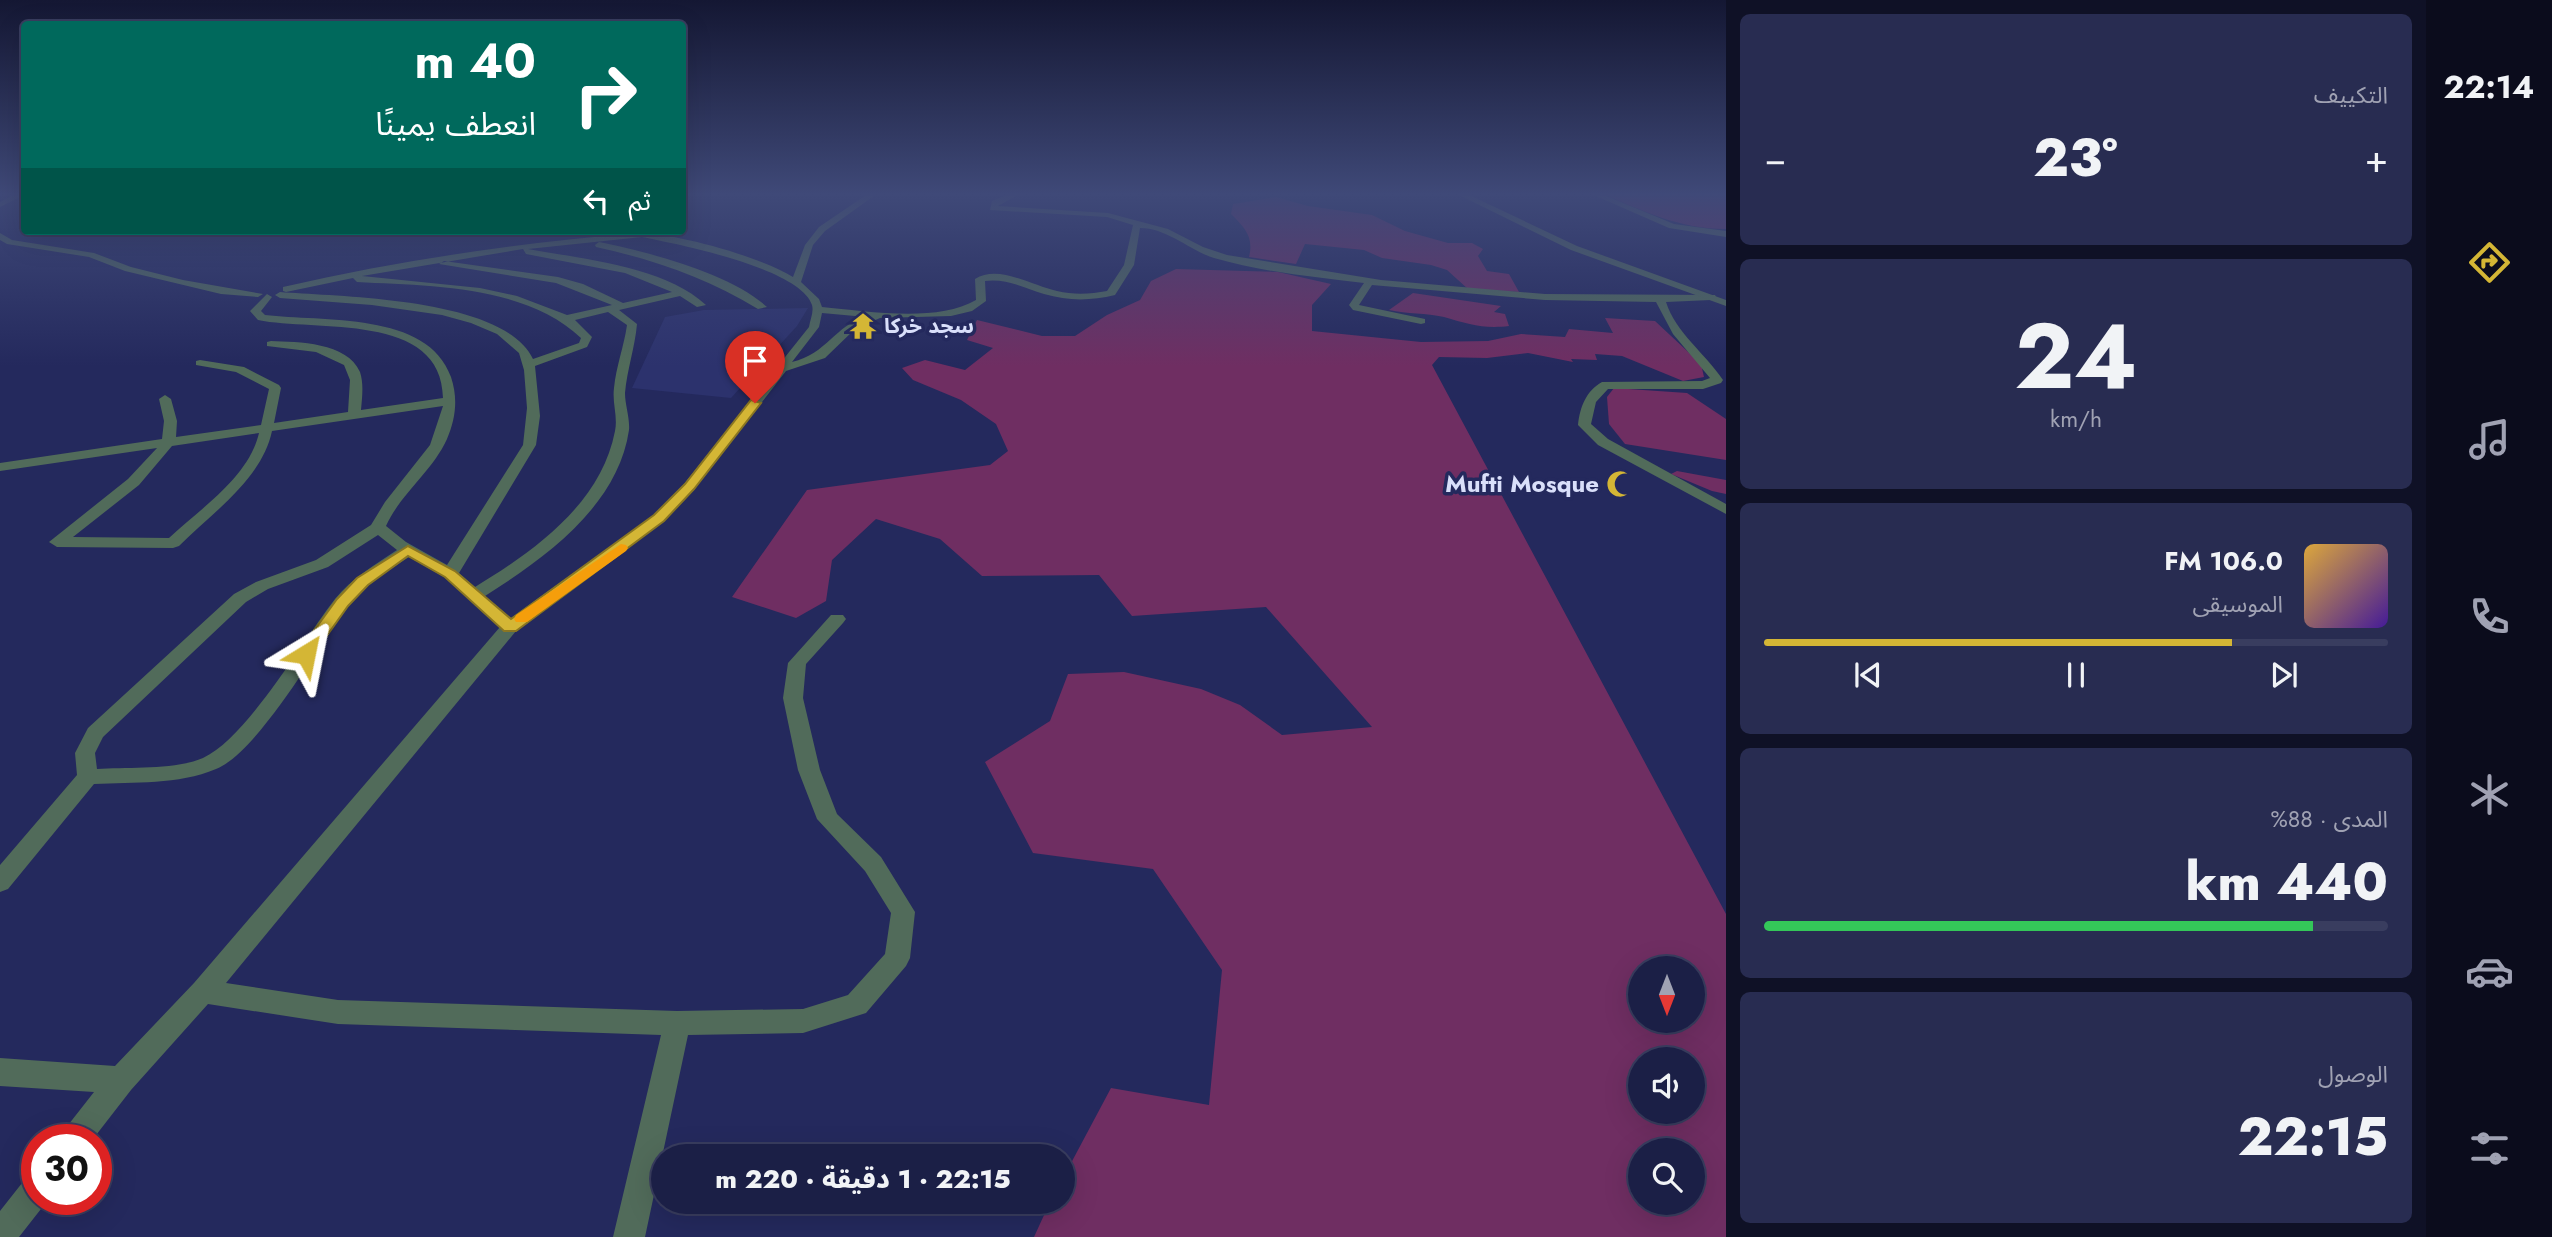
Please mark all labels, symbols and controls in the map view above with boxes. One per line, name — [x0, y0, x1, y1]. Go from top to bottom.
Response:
text: 40 m — [414, 26, 536, 96]
icon: right — [560, 49, 651, 140]
text: 22:14 — [2444, 64, 2534, 110]
text: التكييف — [2314, 78, 2388, 112]
text: انعطف يمينًا — [375, 101, 536, 147]
text: 23° — [2033, 120, 2118, 196]
text: − — [1764, 131, 1786, 186]
text: + — [2365, 131, 2388, 186]
icon: left — [577, 182, 615, 220]
text: ثم — [629, 182, 651, 220]
icon: directions — [2465, 238, 2514, 287]
text: 24 — [2014, 291, 2138, 422]
temple icon: سجد خركا — [848, 311, 878, 341]
place label: سجد خركا — [884, 311, 974, 341]
pin — [725, 331, 785, 403]
icon: arrive — [736, 342, 774, 380]
text: km/h — [2050, 402, 2102, 436]
icon: music — [2465, 415, 2514, 464]
place label: Mufti Mosque — [1445, 466, 1599, 501]
mosque icon: Mufti Mosque — [1605, 469, 1635, 499]
text: 106.0 FM — [2164, 542, 2283, 580]
text: الموسيقى — [2192, 587, 2283, 621]
icon: phone — [2465, 592, 2514, 641]
position arrow — [269, 617, 343, 691]
icon: previous — [1849, 656, 1887, 694]
icon: pause — [2057, 656, 2095, 694]
icon: next — [2265, 656, 2303, 694]
icon: climate — [2465, 770, 2514, 819]
text: المدى · 88% — [2270, 802, 2388, 836]
text: 440 km — [2185, 844, 2388, 920]
icon: car — [2465, 947, 2514, 996]
north arrow — [1628, 956, 1704, 1032]
map controls — [1628, 956, 1705, 1215]
button: sound — [1628, 1047, 1705, 1124]
text: الوصول — [2318, 1057, 2388, 1091]
text: 22:15 — [2238, 1099, 2388, 1175]
speed limit sign: 30 — [21, 1124, 112, 1215]
icon: filters — [2465, 1124, 2514, 1173]
button: search — [1628, 1138, 1705, 1215]
text: 22:15 · 1 دقيقة · 220 m — [715, 1160, 1011, 1198]

